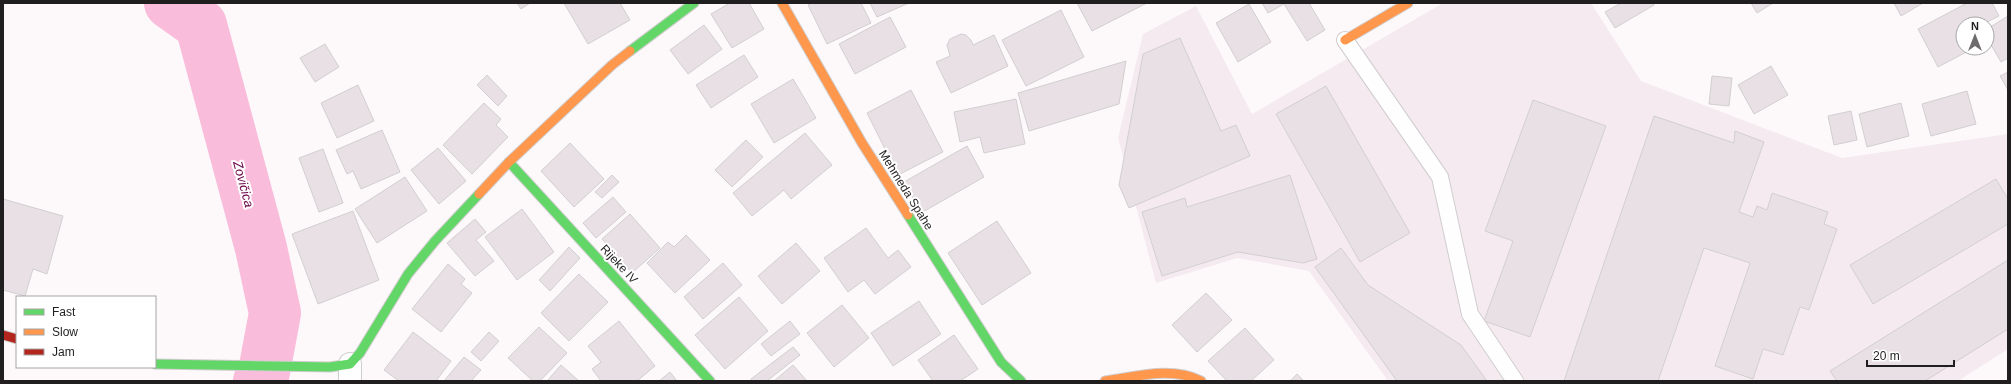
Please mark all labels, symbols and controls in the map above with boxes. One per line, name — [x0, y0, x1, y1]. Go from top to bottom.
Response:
north arrow — [1955, 16, 1995, 56]
text: N — [1971, 20, 1979, 32]
street label: Mehmeda Spahe — [876, 148, 936, 233]
water label: Zovičica — [230, 158, 257, 209]
street label: Rijeke IV — [598, 242, 640, 286]
legend — [16, 296, 156, 368]
text: Fast — [52, 305, 76, 319]
text: Slow — [52, 325, 78, 339]
scale bar — [1867, 342, 1954, 368]
text: Jam — [52, 345, 75, 359]
text: 20 m — [1873, 349, 1900, 363]

